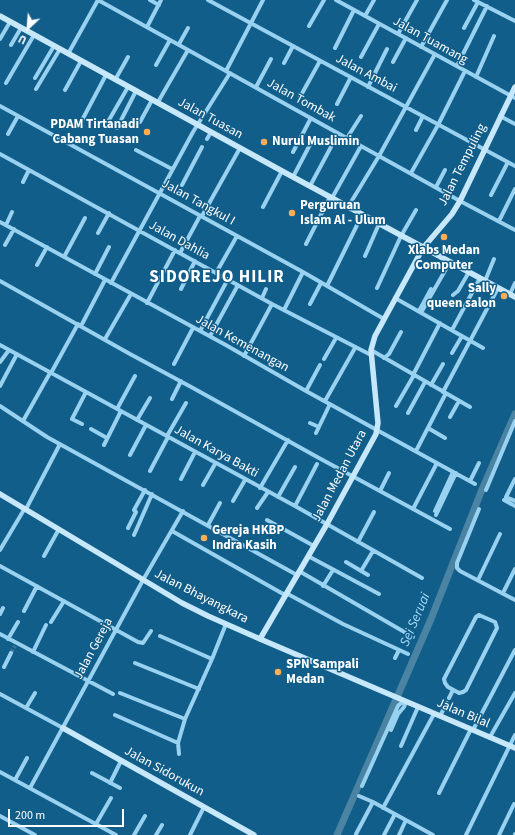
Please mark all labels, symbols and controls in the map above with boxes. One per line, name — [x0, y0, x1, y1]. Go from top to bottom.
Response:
north arrow — [8, 8, 48, 48]
street label: Jalan Tuamang — [390, 14, 470, 68]
text: U — [16, 31, 29, 48]
street label: Jalan Ambai — [333, 51, 399, 97]
street label: Jalan Tombak — [264, 76, 338, 126]
street label: Jalan Tuasan — [175, 95, 245, 143]
place label: PDAM Tirtanadi Cabang Tuasan — [50, 117, 139, 148]
street label: Jalan Tempuling — [436, 121, 490, 209]
marker: PDAM Tirtanadi Cabang Tuasan — [142, 127, 152, 137]
place label: Nurul Muslimin — [272, 134, 359, 150]
marker: Nurul Muslimin — [259, 137, 269, 147]
street label: Jalan Tangkul I — [159, 176, 237, 230]
place label: Perguruan Islam Al - Ulum — [300, 198, 386, 229]
marker: Perguruan Islam Al - Ulum — [287, 208, 297, 218]
street label: Jalan Dahlia — [146, 218, 212, 264]
marker: Xlabs Medan Computer — [439, 232, 449, 242]
place label: Xlabs Medan Computer — [408, 243, 480, 274]
district label: SIDOREJO HILIR — [149, 268, 285, 288]
place label: Sally queen salon — [427, 281, 496, 312]
marker: Sally queen salon — [499, 291, 509, 301]
street label: Jalan Kemenangan — [193, 312, 291, 376]
street label: Jalan Karya Bakti — [171, 422, 261, 482]
street label: Jalan Medan Utara — [309, 428, 371, 524]
place label: Gereja HKBP Indra Kasih — [212, 523, 284, 554]
marker: Gereja HKBP Indra Kasih — [199, 533, 209, 543]
street label: Jalan Bhayangkara — [151, 567, 251, 627]
water label: Sei Seruai — [397, 591, 435, 649]
street label: Jalan Gereja — [71, 616, 117, 682]
place label: SPN Sampali Medan — [286, 657, 359, 688]
marker: SPN Sampali Medan — [273, 667, 283, 677]
street label: Jalan Bilal — [434, 696, 492, 732]
street label: Jalan Sidorukun — [121, 744, 207, 800]
scale bar — [10, 801, 126, 827]
text: 200 m — [15, 807, 45, 824]

